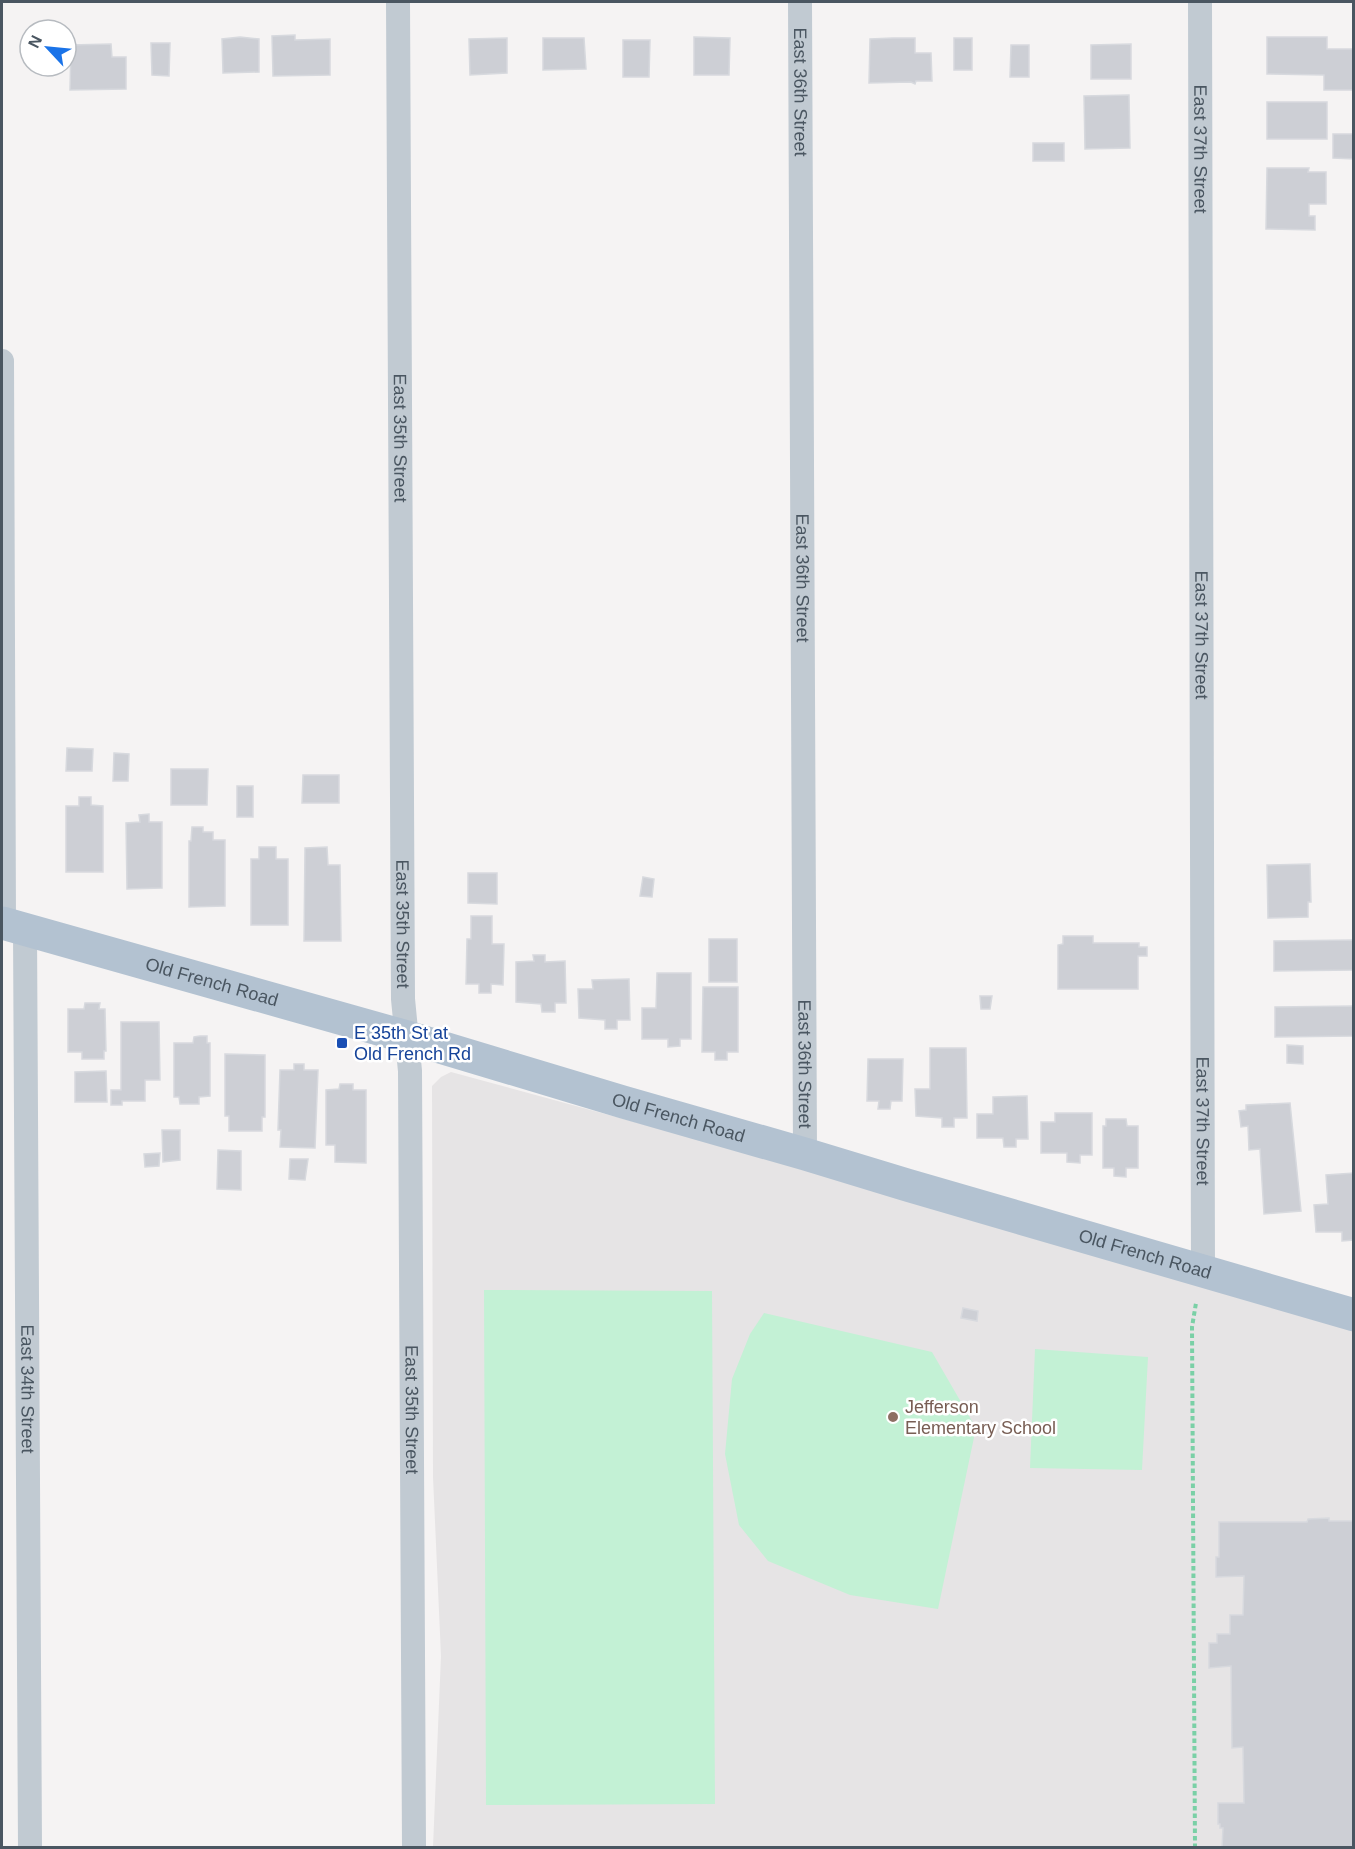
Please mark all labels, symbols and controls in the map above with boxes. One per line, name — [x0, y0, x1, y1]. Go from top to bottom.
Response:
north arrow — [18, 18, 78, 78]
street label: East 36th Street — [790, 27, 811, 157]
text: N — [25, 33, 45, 51]
street label: East 37th Street — [1190, 84, 1211, 214]
street label: East 35th Street — [390, 373, 411, 503]
street label: East 36th Street — [792, 513, 813, 643]
street label: East 37th Street — [1191, 570, 1212, 700]
street label: East 35th Street — [392, 859, 413, 989]
street label: Old French Road — [143, 954, 281, 1010]
street label: East 36th Street — [794, 999, 815, 1129]
place label: E 35th St at Old French Rd — [354, 1023, 471, 1064]
marker: E 35th St at Old French Rd — [335, 1036, 349, 1050]
street label: East 37th Street — [1192, 1056, 1213, 1186]
street label: Old French Road — [610, 1089, 747, 1146]
street label: Old French Road — [1076, 1225, 1214, 1283]
street label: East 34th Street — [17, 1324, 38, 1454]
street label: East 35th Street — [401, 1345, 422, 1474]
place label: Jefferson Elementary School — [905, 1397, 1056, 1438]
marker: Jefferson Elementary School — [886, 1410, 900, 1424]

